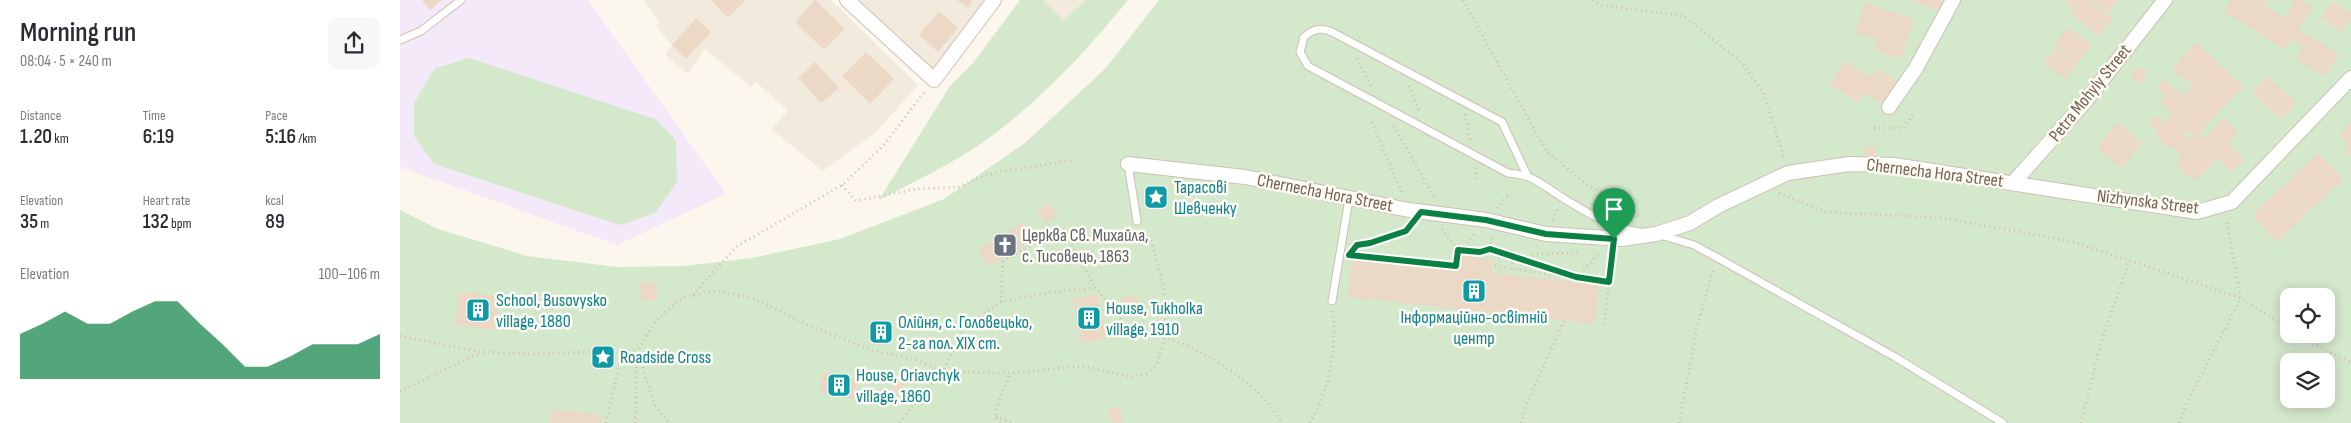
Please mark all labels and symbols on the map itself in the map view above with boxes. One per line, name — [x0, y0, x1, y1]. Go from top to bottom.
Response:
street label: Petra Mohyly Street — [2044, 40, 2136, 146]
street label: Chernecha Hora Street — [1865, 154, 2005, 192]
street label: Chernecha Hora Street — [1255, 170, 1395, 217]
place label: Тарасові Шевченку — [1174, 177, 1237, 219]
place icon: Тарасові Шевченку — [1143, 184, 1169, 210]
street label: Nizhynska Street — [2096, 185, 2201, 219]
pin — [1593, 188, 1635, 239]
place label: Церква Св. Михайла, с. Тисовець, 1863 — [1022, 225, 1149, 267]
church icon: Церква Св. Михайла, с. Тисовець, 1863 — [992, 232, 1018, 258]
building icon: Інформаційно-освітній центр — [1461, 278, 1487, 304]
place label: School, Busovysko village, 1880 — [496, 290, 607, 332]
building icon: School, Busovysko village, 1880 — [465, 297, 491, 323]
place label: House, Tukholka village, 1910 — [1106, 298, 1203, 340]
building icon: House, Tukholka village, 1910 — [1076, 305, 1102, 331]
place label: Інформаційно-освітній центр — [1400, 307, 1548, 349]
place label: Олійня, с. Головецько, 2-га пол. XIX ст. — [898, 312, 1032, 354]
building icon: Олійня, с. Головецько, 2-га пол. XIX ст. — [868, 319, 894, 345]
place icon: Roadside Cross — [590, 344, 616, 370]
place label: Roadside Cross — [620, 347, 711, 368]
place label: House, Oriavchyk village, 1860 — [856, 365, 960, 407]
building icon: House, Oriavchyk village, 1860 — [826, 372, 852, 398]

